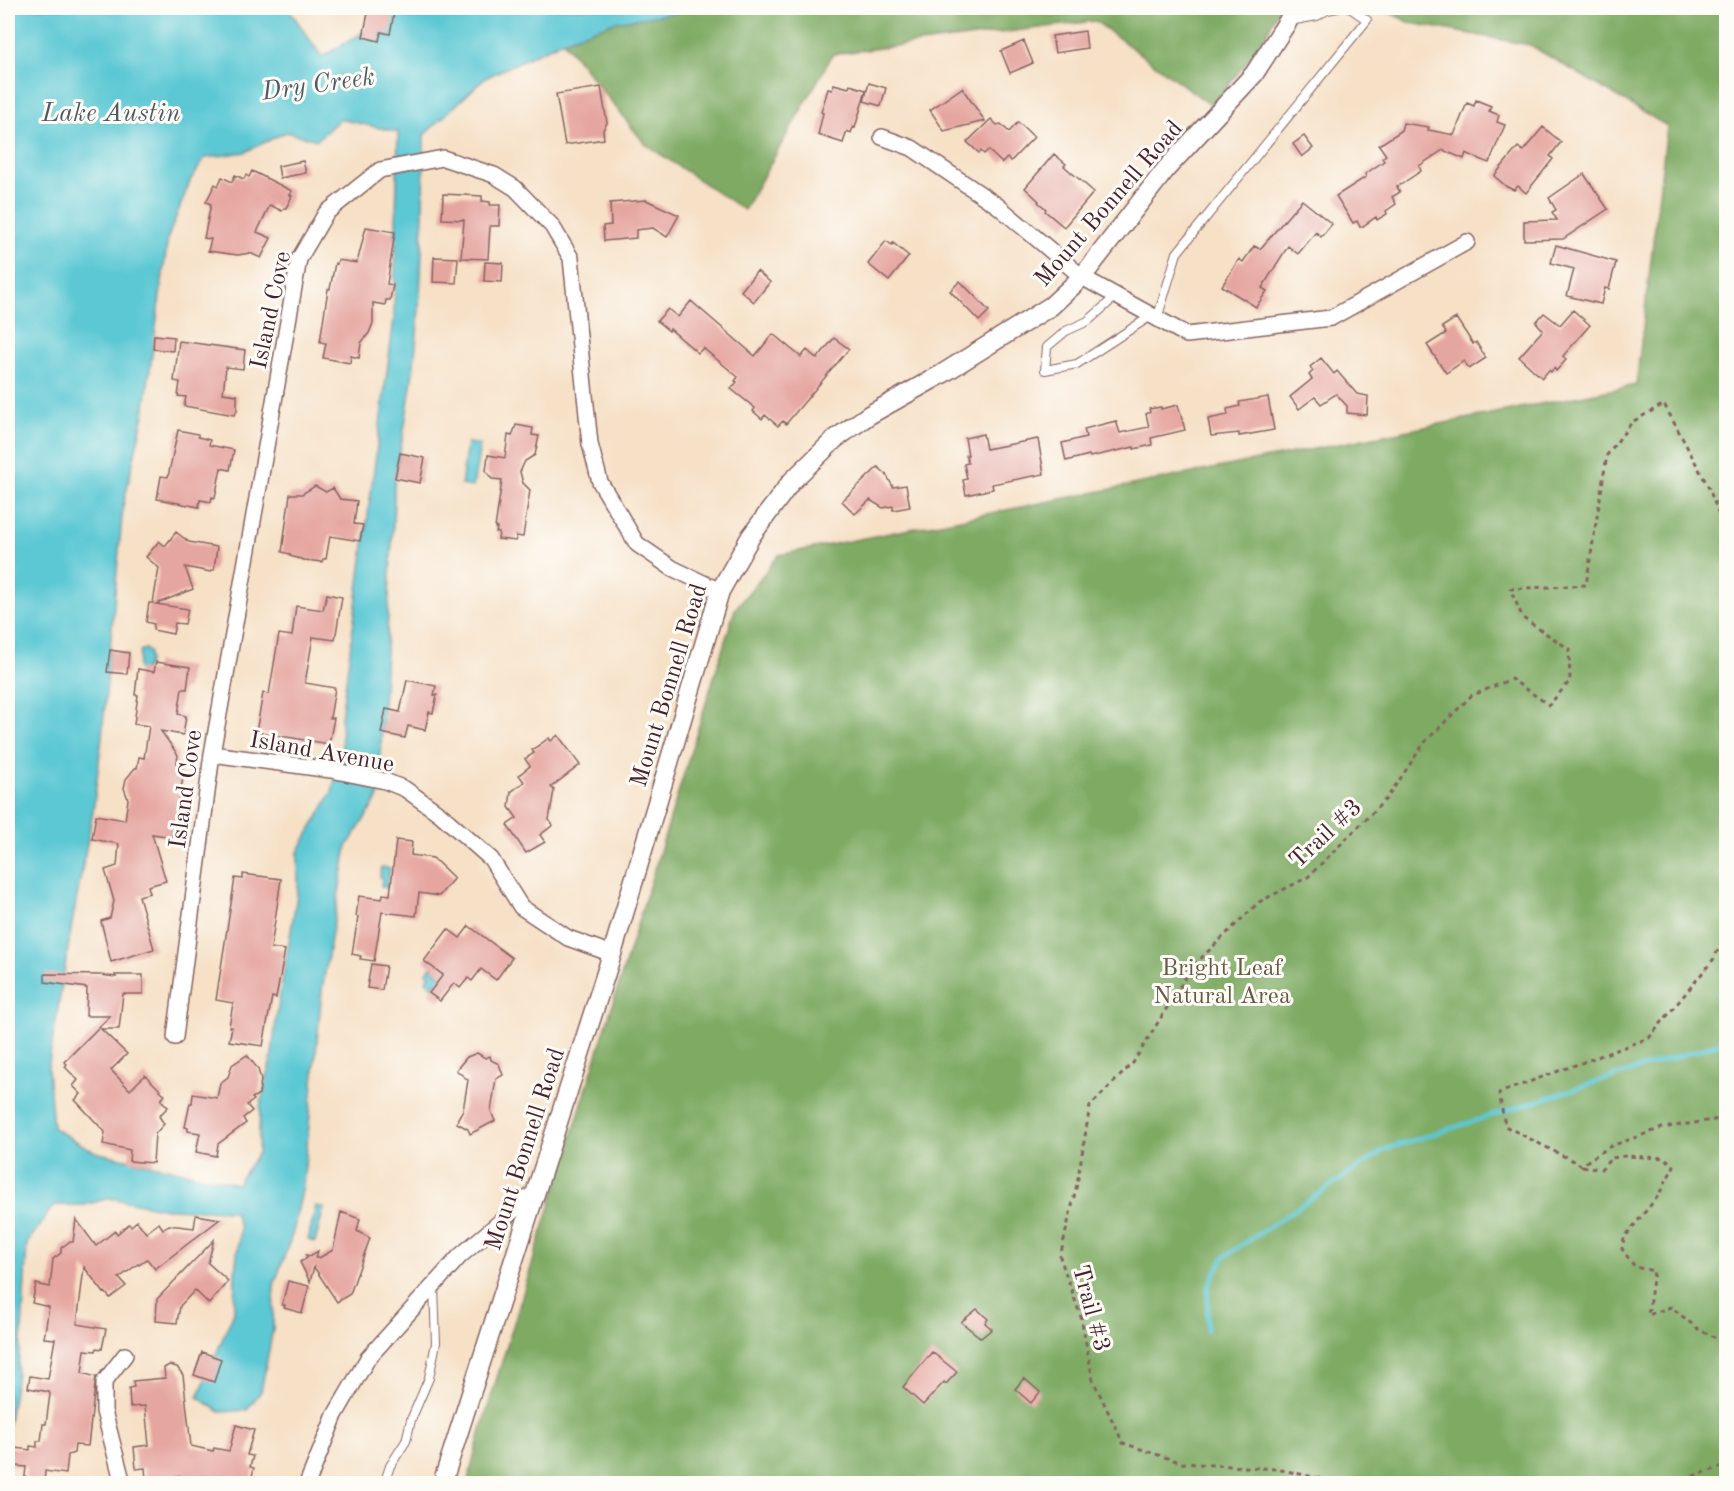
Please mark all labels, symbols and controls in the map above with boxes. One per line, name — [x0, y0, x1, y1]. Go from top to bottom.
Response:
water label: Dry Creek — [259, 64, 377, 106]
water label: Lake Austin — [41, 101, 181, 127]
street label: Mount Bonnell Road — [1031, 117, 1188, 292]
street label: Island Cove — [248, 249, 296, 372]
street label: Mount Bonnell Road — [628, 581, 712, 790]
street label: Island Cove — [167, 728, 207, 850]
street label: Island Avenue — [247, 728, 396, 778]
street label: Trail #3 — [1286, 795, 1367, 874]
park label: Bright Leaf Natural Area — [1153, 957, 1291, 1009]
street label: Mount Bonnell Road — [482, 1045, 570, 1254]
street label: Trail #3 — [1067, 1262, 1113, 1355]

